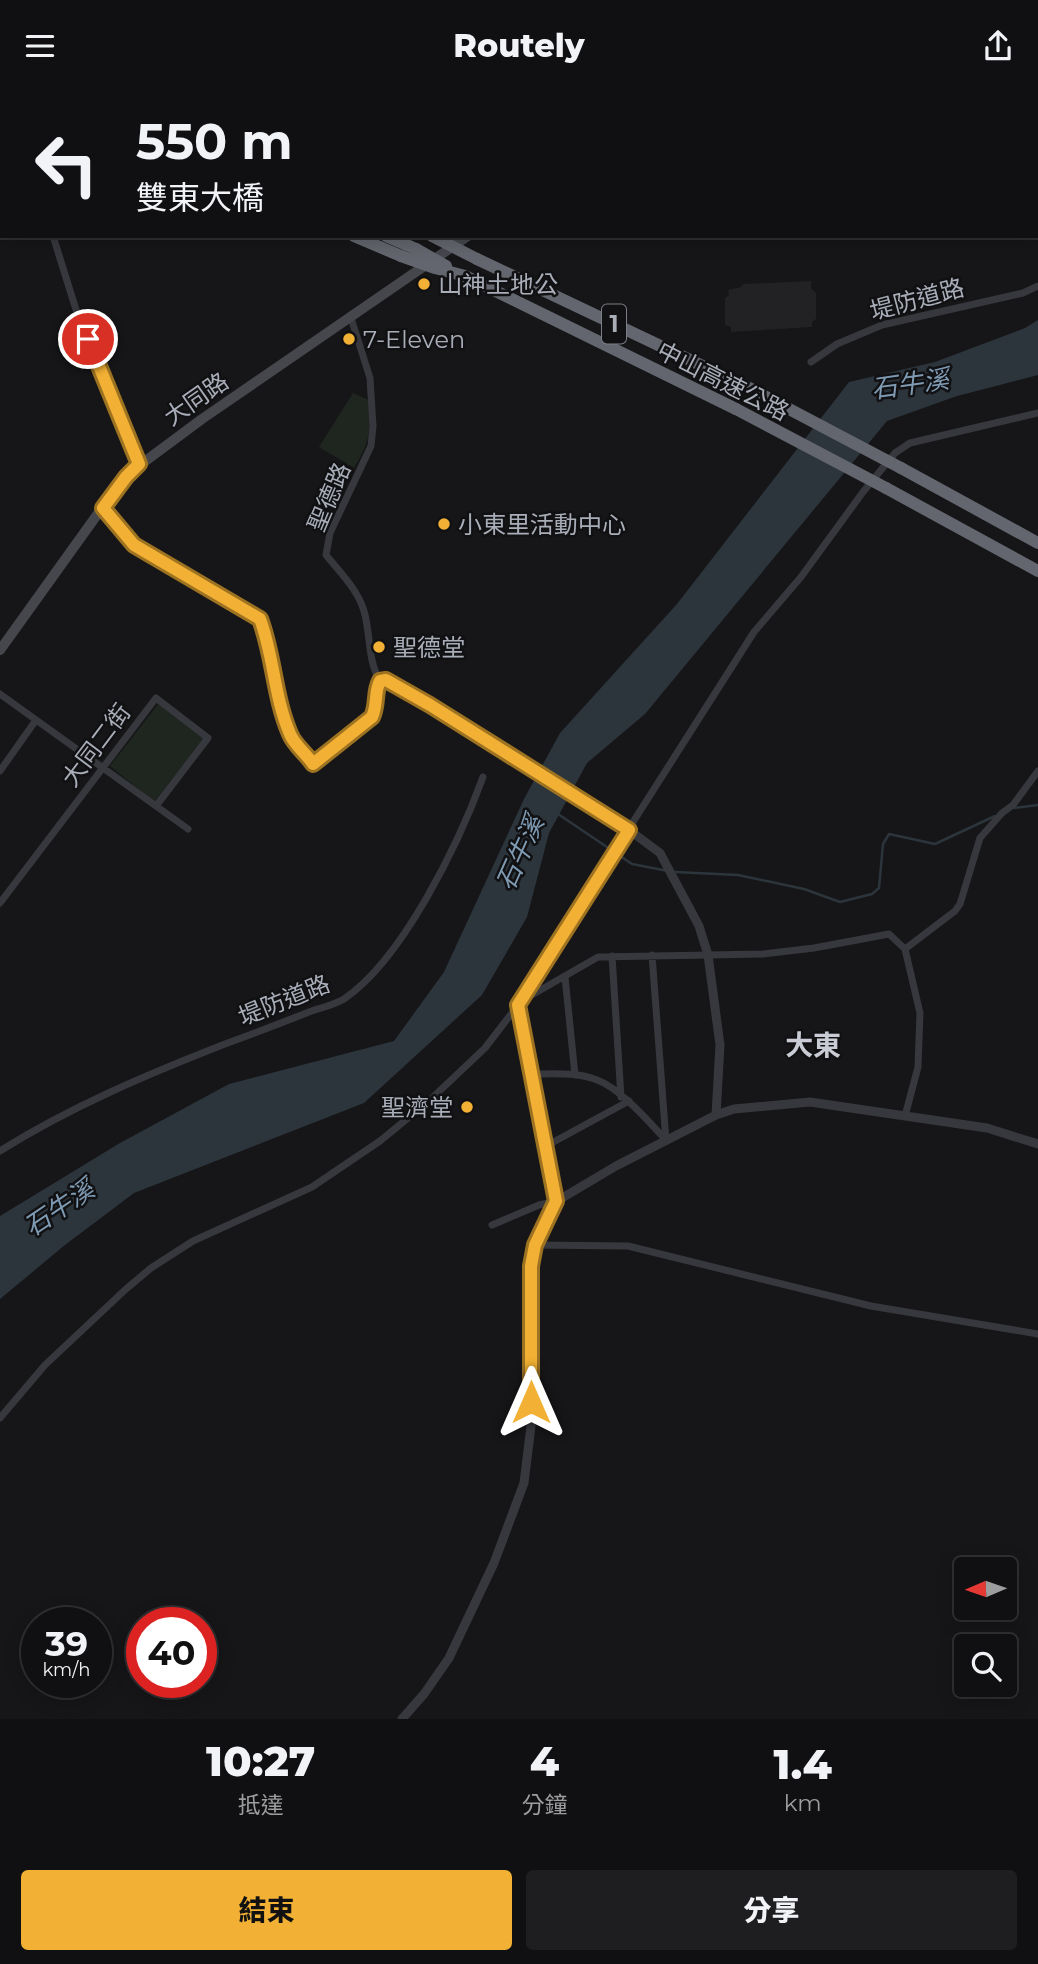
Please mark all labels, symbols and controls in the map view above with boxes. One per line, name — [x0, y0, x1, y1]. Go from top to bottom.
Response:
text: Routely — [453, 26, 585, 65]
icon: menu — [21, 27, 59, 65]
icon: share — [979, 27, 1017, 65]
text: 550 m — [136, 112, 293, 171]
icon: left — [21, 119, 112, 210]
text: 雙東大橋 — [136, 178, 264, 217]
place label: 山神土地公 — [438, 270, 558, 299]
street label: 堤防道路 — [867, 273, 967, 325]
marker: 山神土地公 — [416, 276, 432, 292]
road number: 1 — [602, 305, 626, 343]
pin — [58, 309, 118, 369]
icon: arrive — [69, 320, 107, 358]
place label: 7-Eleven — [363, 325, 465, 354]
marker: 7-Eleven — [341, 331, 357, 347]
street label: 中山高速公路 — [652, 335, 794, 427]
water label: 石牛溪 — [869, 362, 955, 405]
street label: 大同路 — [158, 366, 234, 432]
street label: 聖德路 — [302, 458, 356, 536]
place label: 小東里活動中心 — [458, 510, 626, 539]
marker: 小東里活動中心 — [436, 516, 452, 532]
place label: 聖德堂 — [393, 633, 465, 662]
marker: 聖德堂 — [371, 639, 387, 655]
street label: 大同二街 — [56, 698, 136, 792]
water label: 石牛溪 — [490, 807, 552, 895]
street label: 堤防道路 — [234, 969, 334, 1031]
district label: 大東 — [785, 1028, 841, 1062]
place label: 聖濟堂 — [381, 1093, 453, 1122]
marker: 聖濟堂 — [459, 1099, 475, 1115]
water label: 石牛溪 — [18, 1171, 104, 1243]
position arrow — [494, 1365, 568, 1439]
north arrow — [954, 1557, 1017, 1621]
map controls — [954, 1557, 1017, 1697]
speed limit sign: 40 — [126, 1607, 217, 1698]
text: 39 — [45, 1622, 88, 1665]
button: search — [954, 1634, 1017, 1697]
text: km/h — [42, 1659, 91, 1681]
text: 10:27 — [206, 1735, 315, 1787]
text: 4 — [530, 1735, 559, 1787]
text: 1.4 — [773, 1738, 832, 1790]
text: km — [784, 1789, 822, 1817]
text: 抵達 — [238, 1791, 284, 1819]
text: 分鐘 — [521, 1791, 567, 1819]
button: 結束 — [21, 1870, 512, 1950]
button: 分享 — [526, 1870, 1017, 1950]

